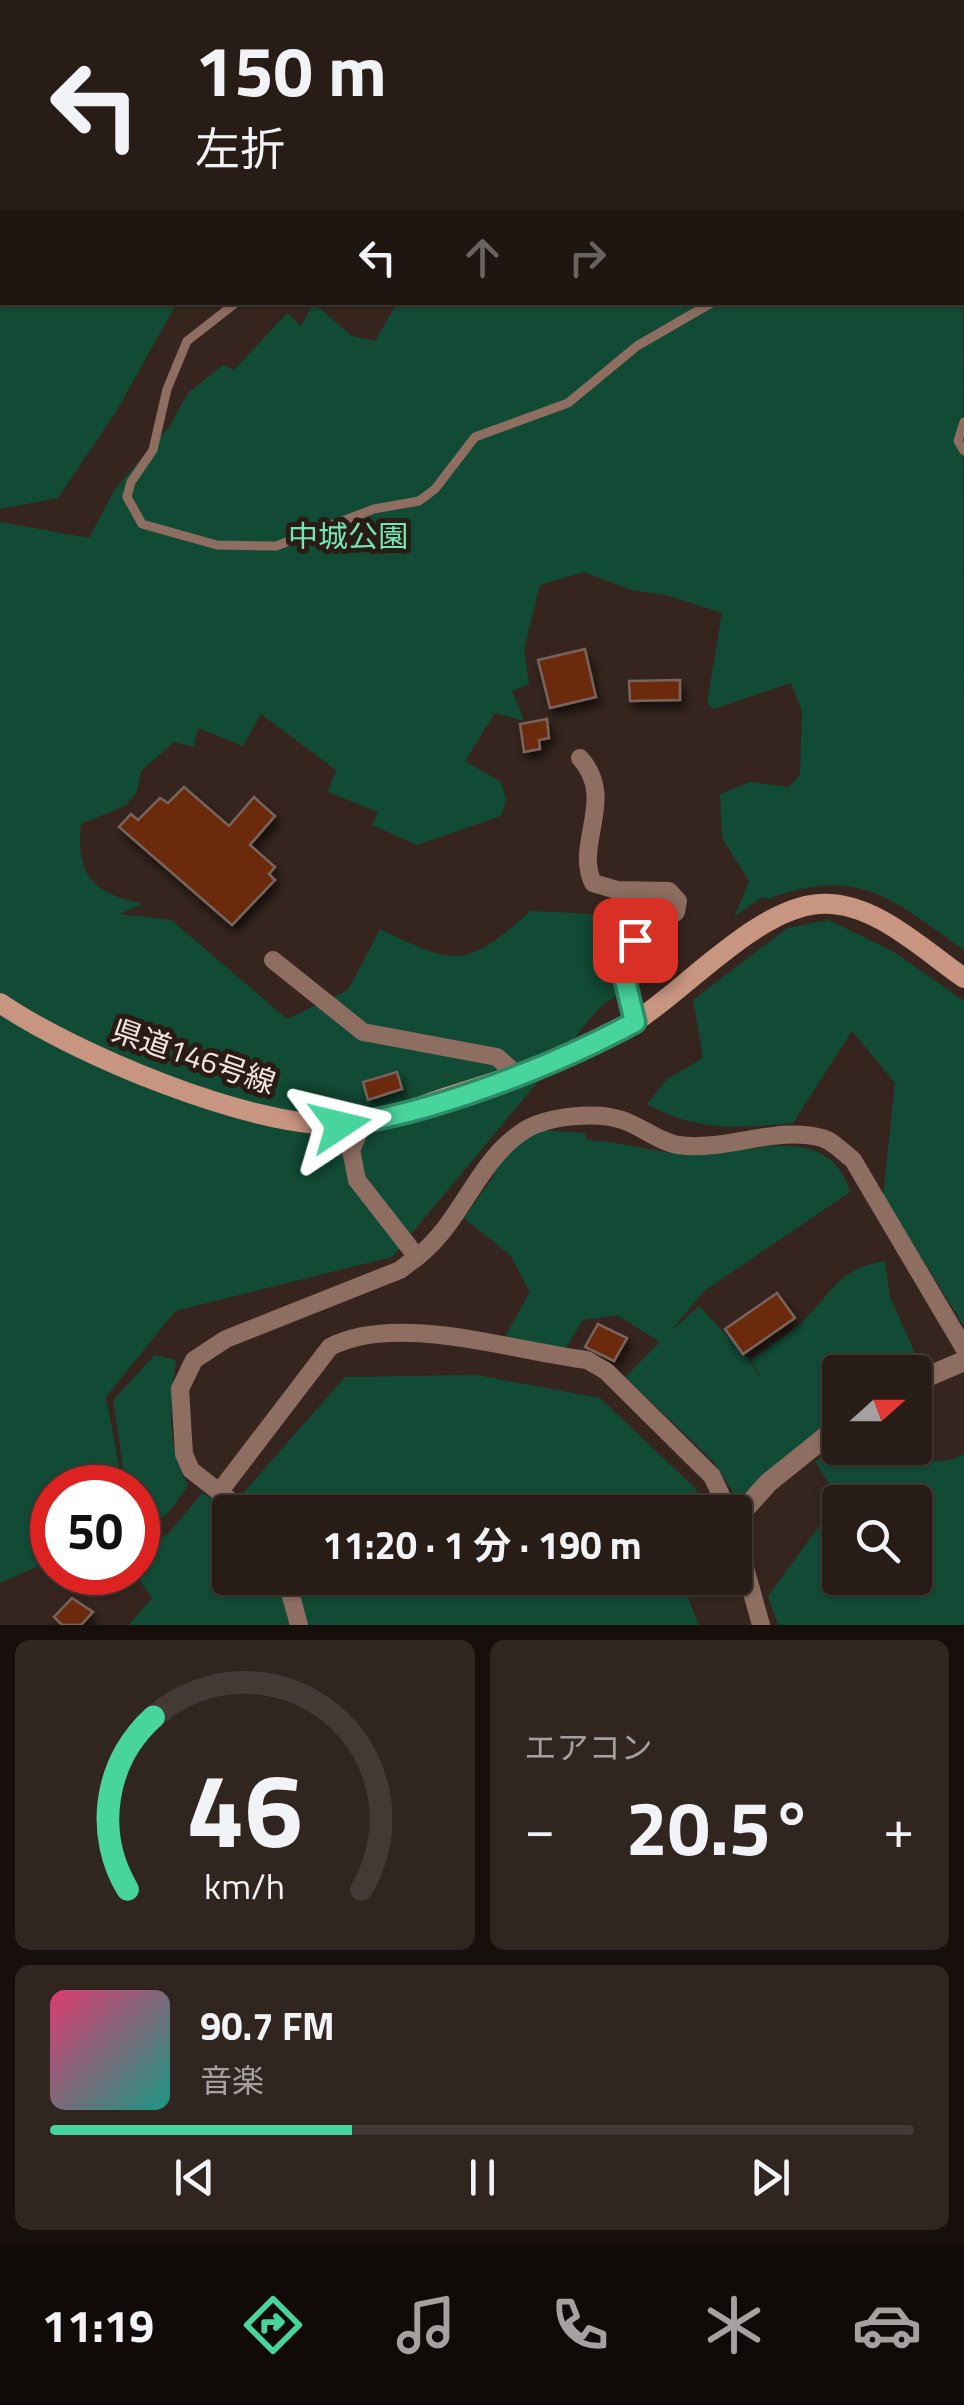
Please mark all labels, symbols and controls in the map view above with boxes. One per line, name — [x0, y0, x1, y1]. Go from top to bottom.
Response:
text: 150 m — [195, 17, 387, 123]
icon: left — [30, 40, 160, 170]
text: 左折 — [195, 114, 285, 182]
icon: left — [350, 230, 405, 285]
icon: ahead — [455, 230, 510, 285]
icon: right — [560, 230, 615, 285]
park label: 中城公園 — [288, 513, 408, 559]
pin — [593, 898, 678, 983]
icon: arrive — [608, 913, 663, 968]
street label: 県道146号線 — [106, 1007, 282, 1105]
position arrow — [288, 1073, 392, 1177]
north arrow — [822, 1355, 932, 1465]
map controls — [822, 1355, 932, 1595]
speed limit sign: 50 — [30, 1465, 160, 1595]
button: search — [822, 1485, 932, 1595]
text: 11:20 · 1 分 · 190 m — [322, 1516, 642, 1574]
text: エアコン — [525, 1723, 653, 1771]
text: 46 — [187, 1729, 303, 1887]
text: 20.5° — [626, 1770, 813, 1884]
text: − — [525, 1786, 555, 1869]
text: + — [883, 1786, 914, 1869]
text: km/h — [204, 1858, 285, 1913]
text: 90.7 FM — [200, 1997, 335, 2055]
text: 音楽 — [200, 2056, 264, 2104]
icon: previous — [167, 2150, 222, 2205]
icon: pause — [455, 2150, 510, 2205]
icon: next — [743, 2150, 798, 2205]
icon: directions — [238, 2290, 308, 2360]
icon: music — [391, 2290, 461, 2360]
icon: phone — [545, 2290, 615, 2360]
icon: climate — [699, 2290, 769, 2360]
icon: car — [852, 2290, 922, 2360]
text: 11:19 — [42, 2291, 154, 2359]

